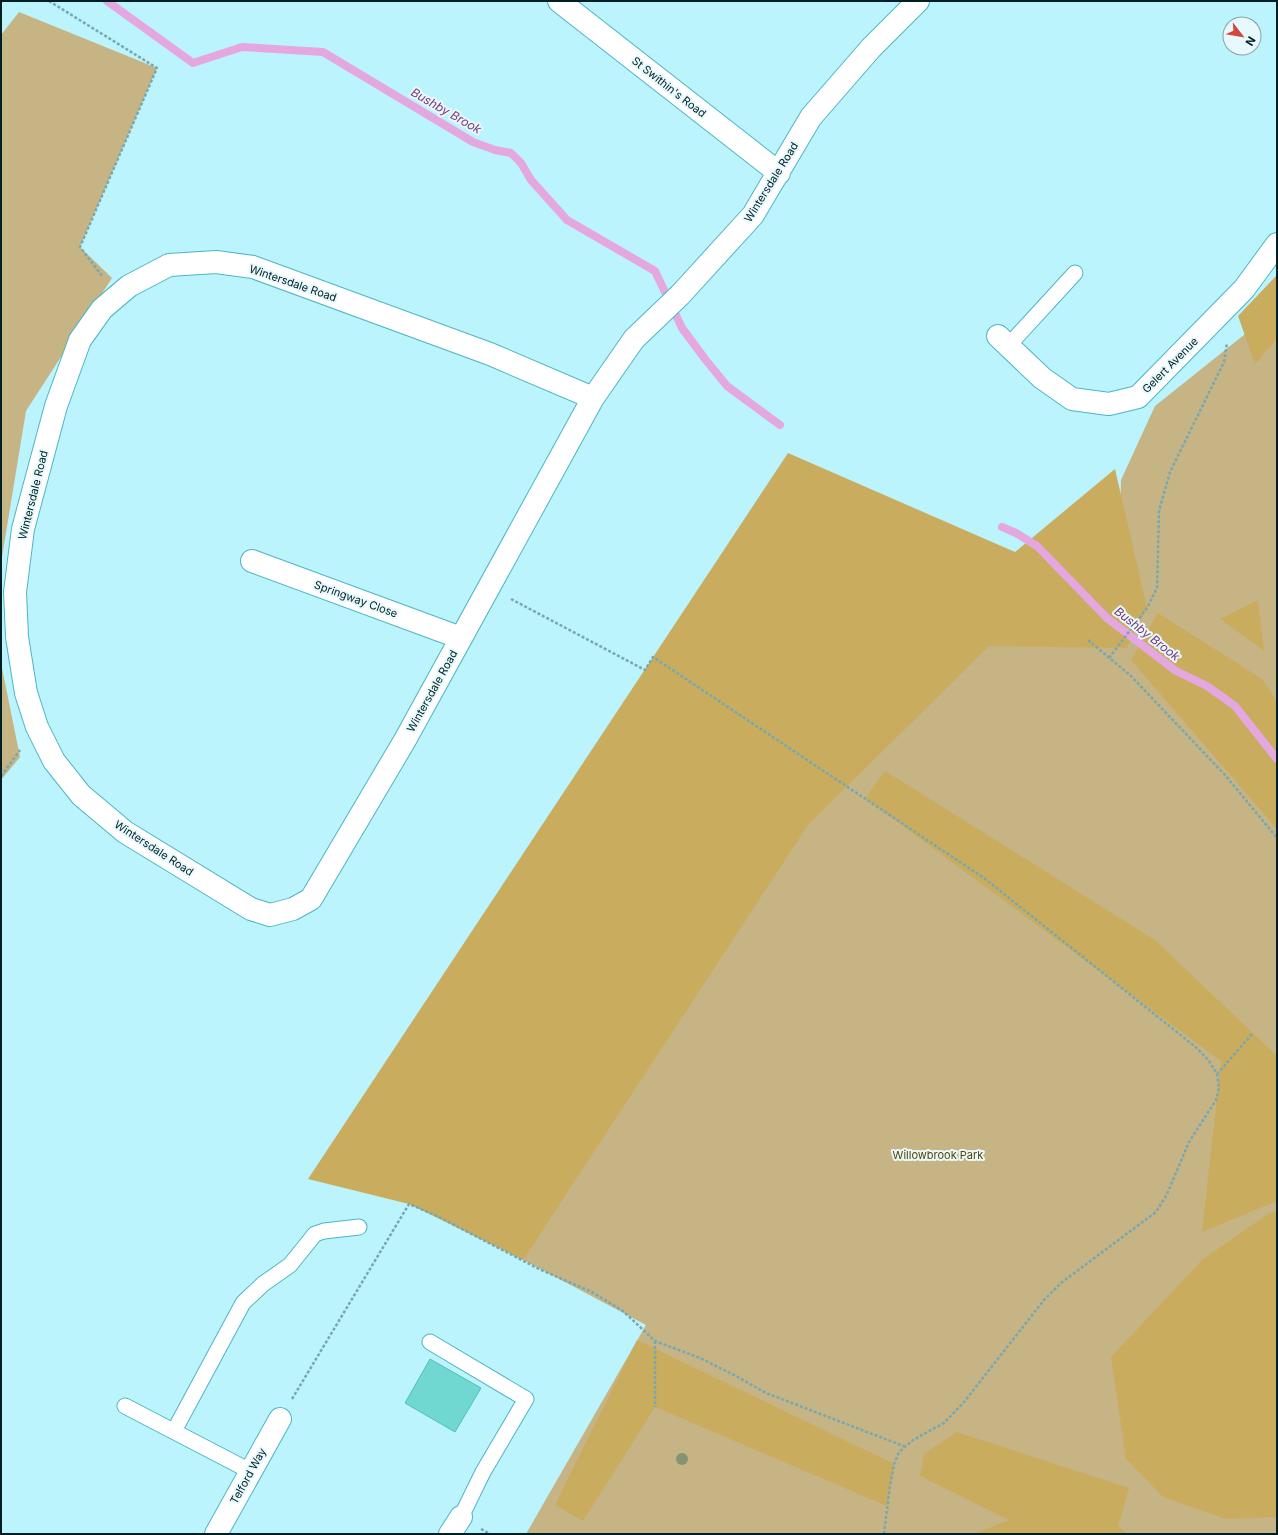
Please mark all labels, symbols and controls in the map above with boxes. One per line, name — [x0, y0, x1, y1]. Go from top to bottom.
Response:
north arrow — [1222, 16, 1262, 56]
text: N — [1242, 34, 1259, 48]
street label: St Swithin's Road — [629, 54, 709, 120]
water label: Bushby Brook — [408, 84, 484, 137]
street label: Wintersdale Road — [741, 139, 801, 225]
street label: Wintersdale Road — [247, 261, 339, 305]
street label: Gelert Avenue — [1139, 334, 1201, 396]
street label: Wintersdale Road — [15, 449, 51, 541]
street label: Springway Close — [312, 577, 400, 621]
water label: Bushby Brook — [1112, 603, 1183, 664]
street label: Wintersdale Road — [404, 648, 460, 734]
street label: Wintersdale Road — [112, 817, 196, 879]
park label: Willowbrook Park — [893, 1148, 983, 1162]
street label: Telford Way — [227, 1446, 269, 1506]

